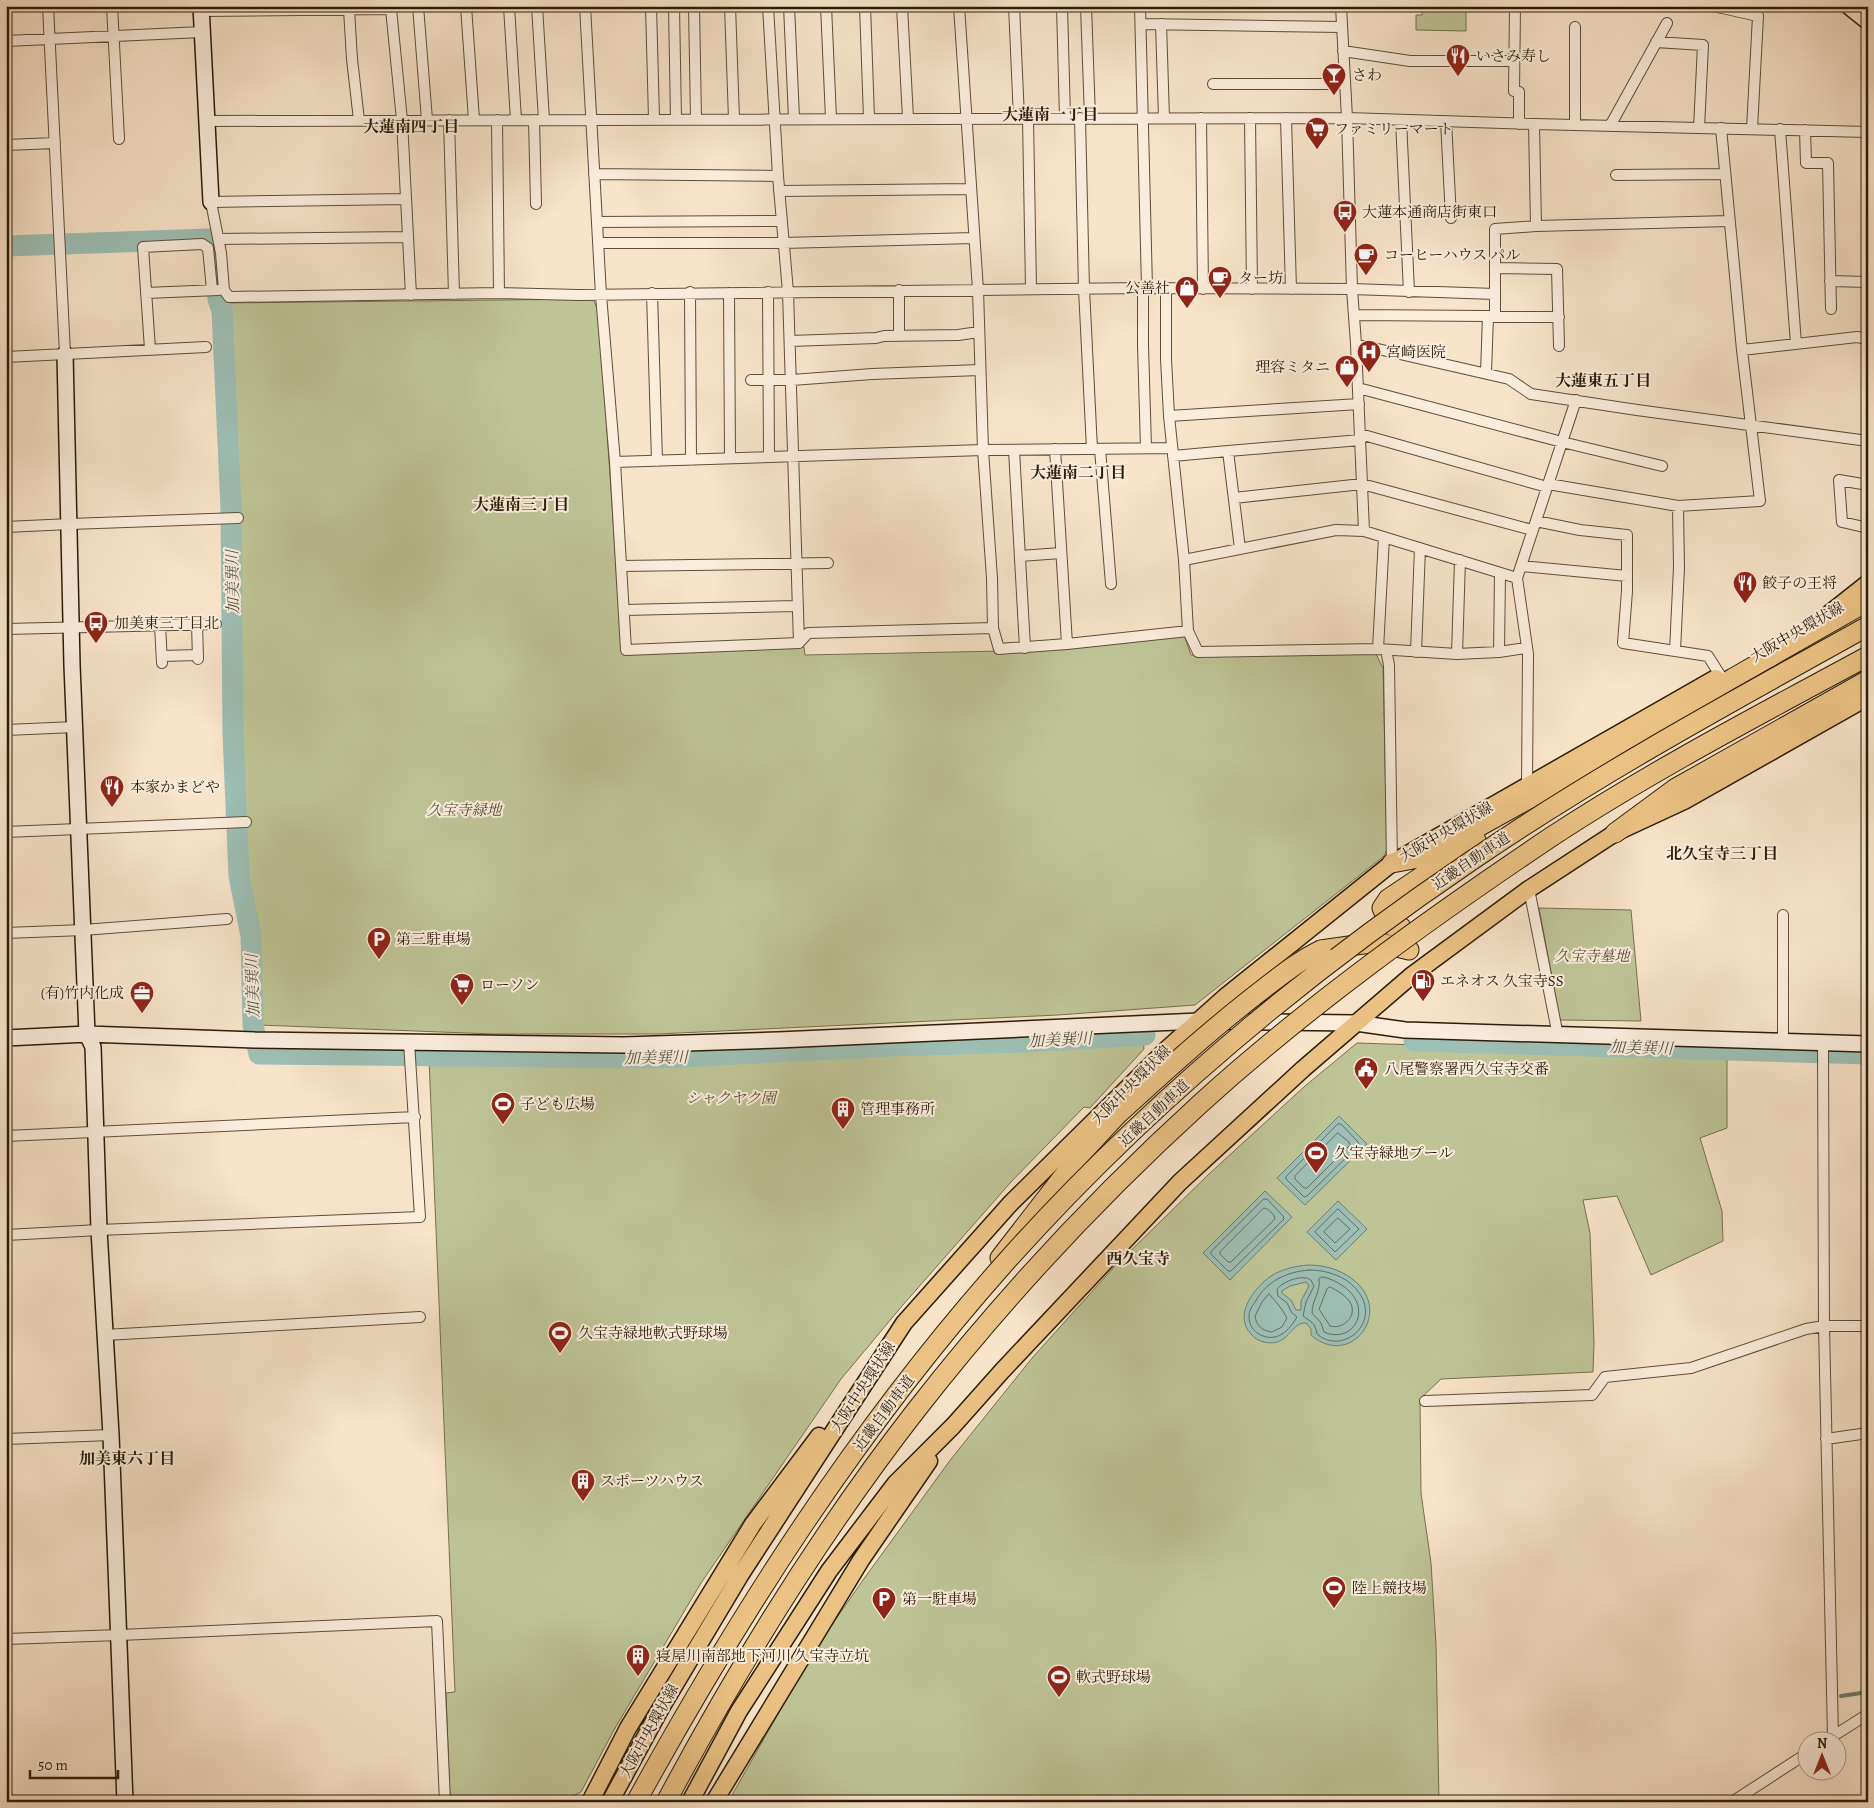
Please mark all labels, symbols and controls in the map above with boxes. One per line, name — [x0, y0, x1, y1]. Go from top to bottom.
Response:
restaurant icon: いさみ寿し — [1445, 43, 1471, 77]
place label: いさみ寿し — [1476, 46, 1551, 66]
bar icon: さわ — [1321, 62, 1347, 96]
place label: さわ — [1352, 65, 1382, 85]
district label: 大蓮南一丁目 — [1002, 104, 1098, 126]
district label: 大蓮南四丁目 — [363, 116, 459, 138]
supermarket icon: ファミリーマート — [1304, 116, 1330, 150]
place label: ファミリーマート — [1334, 119, 1454, 139]
bus stop icon: 大蓮本通商店街東口 — [1332, 199, 1358, 233]
place label: 大蓮本通商店街東口 — [1362, 202, 1497, 222]
cafe icon: コーヒーハウス パル — [1353, 242, 1379, 276]
place label: コーヒーハウス パル — [1384, 245, 1520, 265]
cafe icon: ター坊 — [1207, 265, 1233, 299]
place label: ター坊 — [1238, 268, 1283, 288]
shop icon: 公善社 — [1174, 275, 1200, 309]
place label: 公善社 — [1125, 278, 1170, 298]
hospital icon: 宮崎医院 — [1356, 339, 1382, 373]
place label: 宮崎医院 — [1386, 342, 1446, 362]
shop icon: 理容ミタニ — [1334, 354, 1360, 388]
place label: 理容ミタニ — [1255, 357, 1330, 377]
district label: 大蓮東五丁目 — [1555, 370, 1651, 392]
district label: 大蓮南二丁目 — [1030, 462, 1126, 484]
district label: 大蓮南三丁目 — [473, 494, 569, 516]
water label: 加美巽川 — [221, 548, 245, 614]
restaurant icon: 餃子の王将 — [1732, 570, 1758, 604]
place label: 餃子の王将 — [1762, 573, 1837, 593]
street label: 大阪中央環状線 — [1747, 597, 1847, 667]
bus stop icon: 加美東三丁目北 — [83, 610, 109, 644]
place label: 加美東三丁目北 — [114, 613, 219, 633]
restaurant icon: 本家かまどや — [99, 774, 125, 808]
place label: 本家かまどや — [130, 777, 220, 797]
street label: 大阪中央環状線 — [1396, 797, 1496, 867]
park label: 久宝寺緑地 — [426, 800, 503, 820]
street label: 近畿自動車道 — [1428, 828, 1514, 894]
district label: 北久宝寺三丁目 — [1666, 843, 1778, 865]
parking icon: 第三駐車場 — [366, 926, 392, 960]
place label: 第三駐車場 — [396, 929, 471, 949]
park label: 久宝寺墓地 — [1554, 946, 1631, 966]
water label: 加美巽川 — [241, 952, 265, 1018]
fuel station icon: エネオス 久宝寺SS — [1410, 968, 1436, 1002]
place label: エネオス 久宝寺SS — [1440, 971, 1564, 991]
supermarket icon: ローソン — [449, 972, 475, 1006]
place label: ローソン — [480, 975, 539, 995]
office icon: (有)竹内化成 — [129, 980, 155, 1014]
place label: (有)竹内化成 — [41, 983, 124, 1003]
water label: 加美巽川 — [1028, 1027, 1095, 1053]
water label: 加美巽川 — [1609, 1036, 1675, 1060]
street label: 大阪中央環状線 — [1087, 1041, 1175, 1129]
water label: 加美巽川 — [624, 1046, 690, 1070]
public building icon: 八尾警察署西久宝寺交番 — [1353, 1056, 1379, 1090]
place label: 八尾警察署西久宝寺交番 — [1384, 1059, 1549, 1079]
street label: 近畿自動車道 — [1114, 1075, 1194, 1151]
park label: シャクヤク園 — [686, 1088, 779, 1108]
sports icon: 子ども広場 — [490, 1091, 516, 1125]
place label: 子ども広場 — [520, 1094, 595, 1114]
building icon: 管理事務所 — [830, 1096, 856, 1130]
place label: 管理事務所 — [860, 1099, 935, 1119]
sports icon: 久宝寺緑地プール — [1303, 1140, 1329, 1174]
place label: 久宝寺緑地プール — [1334, 1143, 1453, 1163]
district label: 西久宝寺 — [1106, 1248, 1170, 1270]
sports icon: 久宝寺緑地軟式野球場 — [547, 1320, 573, 1354]
place label: 久宝寺緑地軟式野球場 — [578, 1323, 728, 1343]
street label: 大阪中央環状線 — [826, 1338, 900, 1436]
street label: 近畿自動車道 — [849, 1371, 919, 1455]
district label: 加美東六丁目 — [79, 1448, 175, 1470]
building icon: スポーツハウス — [570, 1468, 596, 1502]
place label: スポーツハウス — [600, 1471, 704, 1491]
sports icon: 陸上競技場 — [1321, 1575, 1347, 1609]
place label: 陸上競技場 — [1352, 1578, 1427, 1598]
parking icon: 第一駐車場 — [871, 1586, 897, 1620]
place label: 第一駐車場 — [902, 1589, 977, 1609]
building icon: 寝屋川南部地下河川 久宝寺立坑 — [625, 1643, 651, 1677]
place label: 寝屋川南部地下河川 久宝寺立坑 — [656, 1646, 869, 1666]
sports icon: 軟式野球場 — [1046, 1664, 1072, 1698]
place label: 軟式野球場 — [1076, 1667, 1151, 1687]
street label: 大阪中央環状線 — [615, 1680, 683, 1782]
north arrow — [1796, 1730, 1846, 1780]
text: N — [1817, 1734, 1827, 1753]
scale bar — [30, 1748, 118, 1780]
text: 50 m — [38, 1755, 68, 1775]

